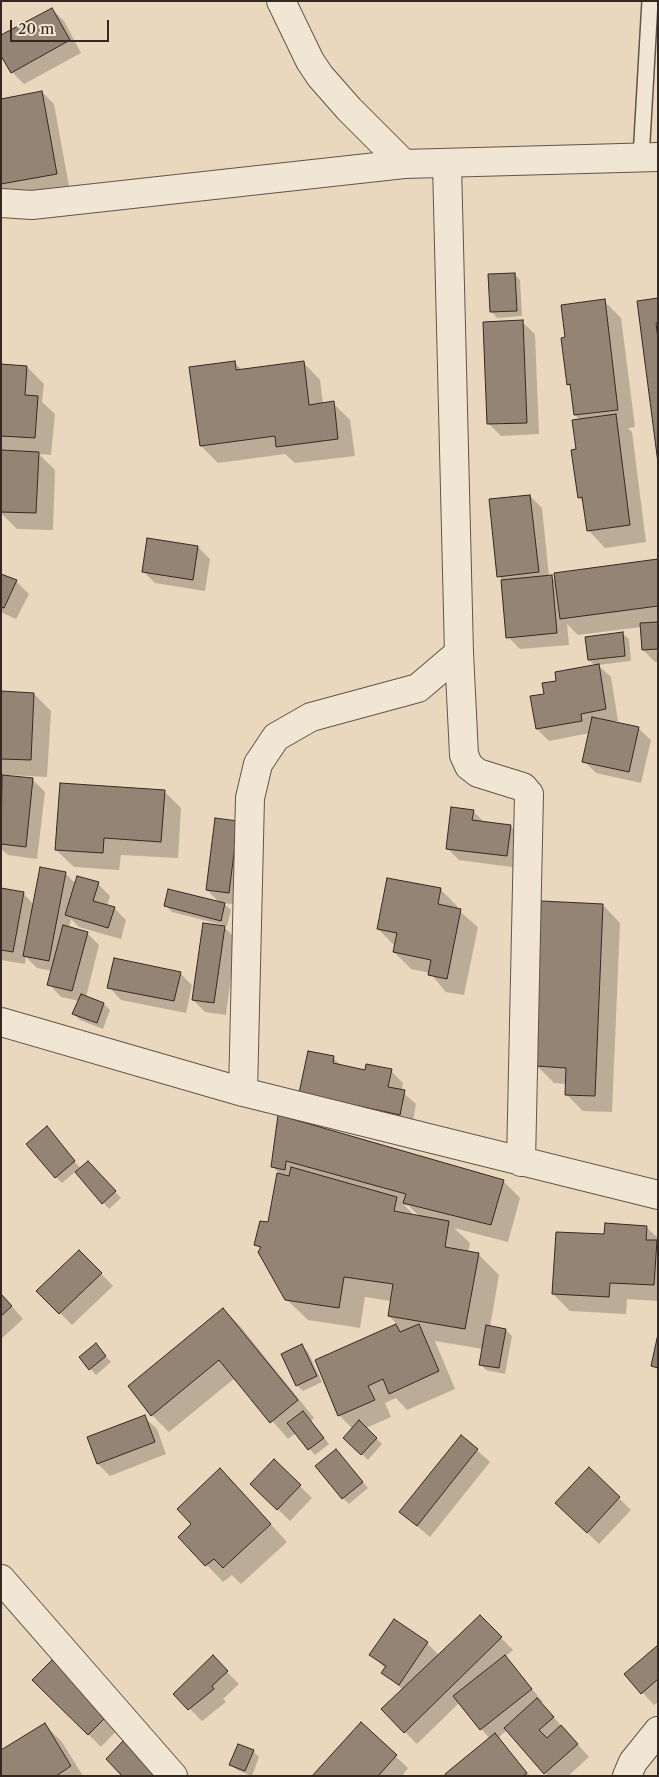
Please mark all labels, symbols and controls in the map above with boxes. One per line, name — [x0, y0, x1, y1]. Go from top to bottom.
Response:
scale bar — [12, 10, 111, 42]
text: 20 m — [18, 19, 54, 38]

